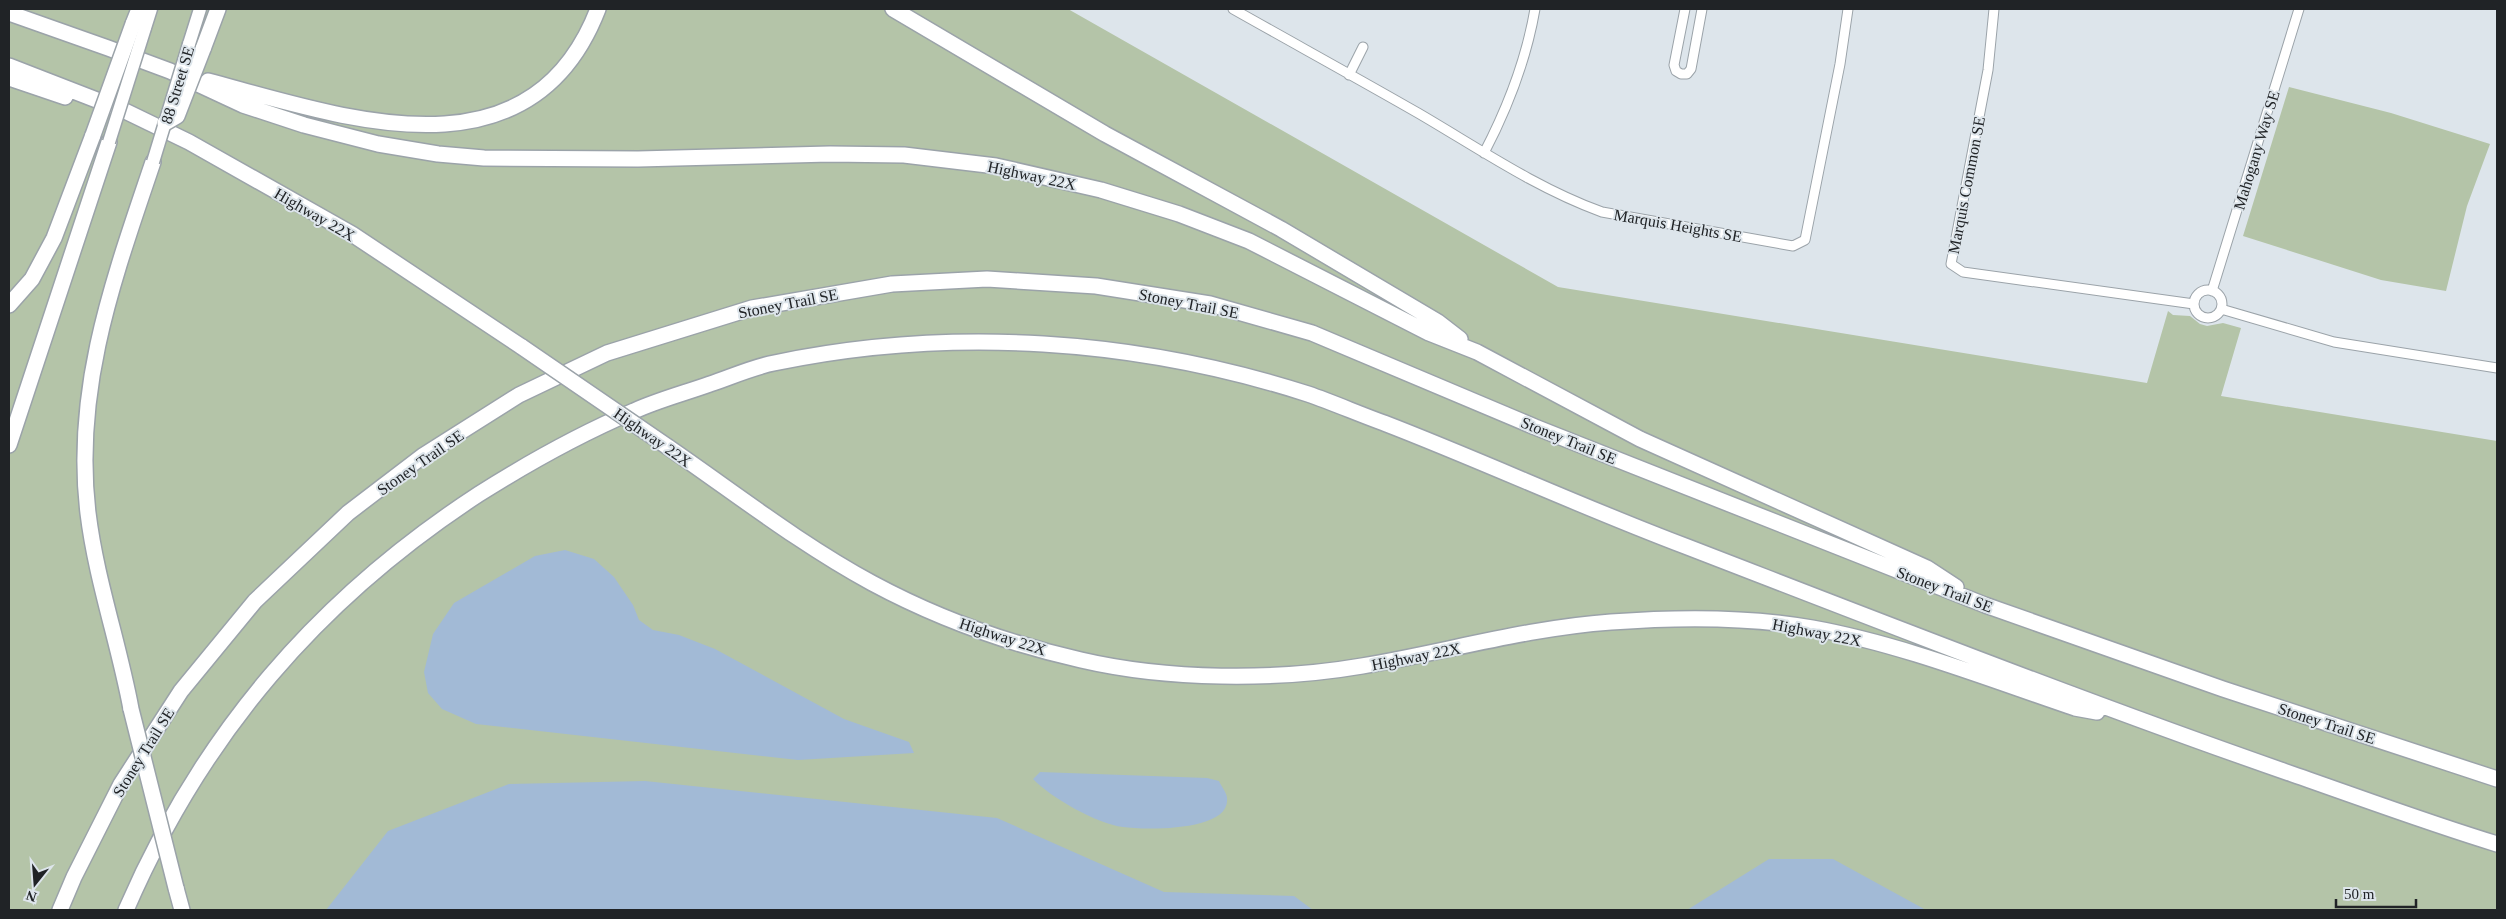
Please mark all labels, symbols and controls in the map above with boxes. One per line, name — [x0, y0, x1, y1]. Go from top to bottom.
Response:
street label: 88 Street SE — [158, 44, 197, 126]
street label: Mahogany Way SE — [2230, 88, 2284, 212]
street label: Marquis Common SE — [1945, 115, 1989, 255]
street label: Highway 22X — [986, 158, 1078, 194]
street label: Highway 22X — [271, 185, 358, 245]
street label: Marquis Heights SE — [1612, 206, 1743, 246]
street label: Stoney Trail SE — [737, 285, 840, 322]
street label: Stoney Trail SE — [1137, 285, 1240, 322]
street label: Highway 22X — [610, 405, 695, 471]
street label: Stoney Trail SE — [1518, 414, 1619, 468]
street label: Stoney Trail SE — [374, 426, 467, 499]
street label: Stoney Trail SE — [1894, 563, 1995, 616]
street label: Highway 22X — [957, 614, 1049, 660]
street label: Highway 22X — [1771, 616, 1863, 651]
street label: Highway 22X — [1370, 639, 1463, 674]
street label: Stoney Trail SE — [2276, 700, 2378, 748]
street label: Stoney Trail SE — [109, 705, 178, 800]
north arrow — [10, 859, 60, 909]
scale bar — [2336, 876, 2416, 908]
text: 50 m — [2344, 886, 2375, 902]
text: N — [24, 887, 38, 905]

